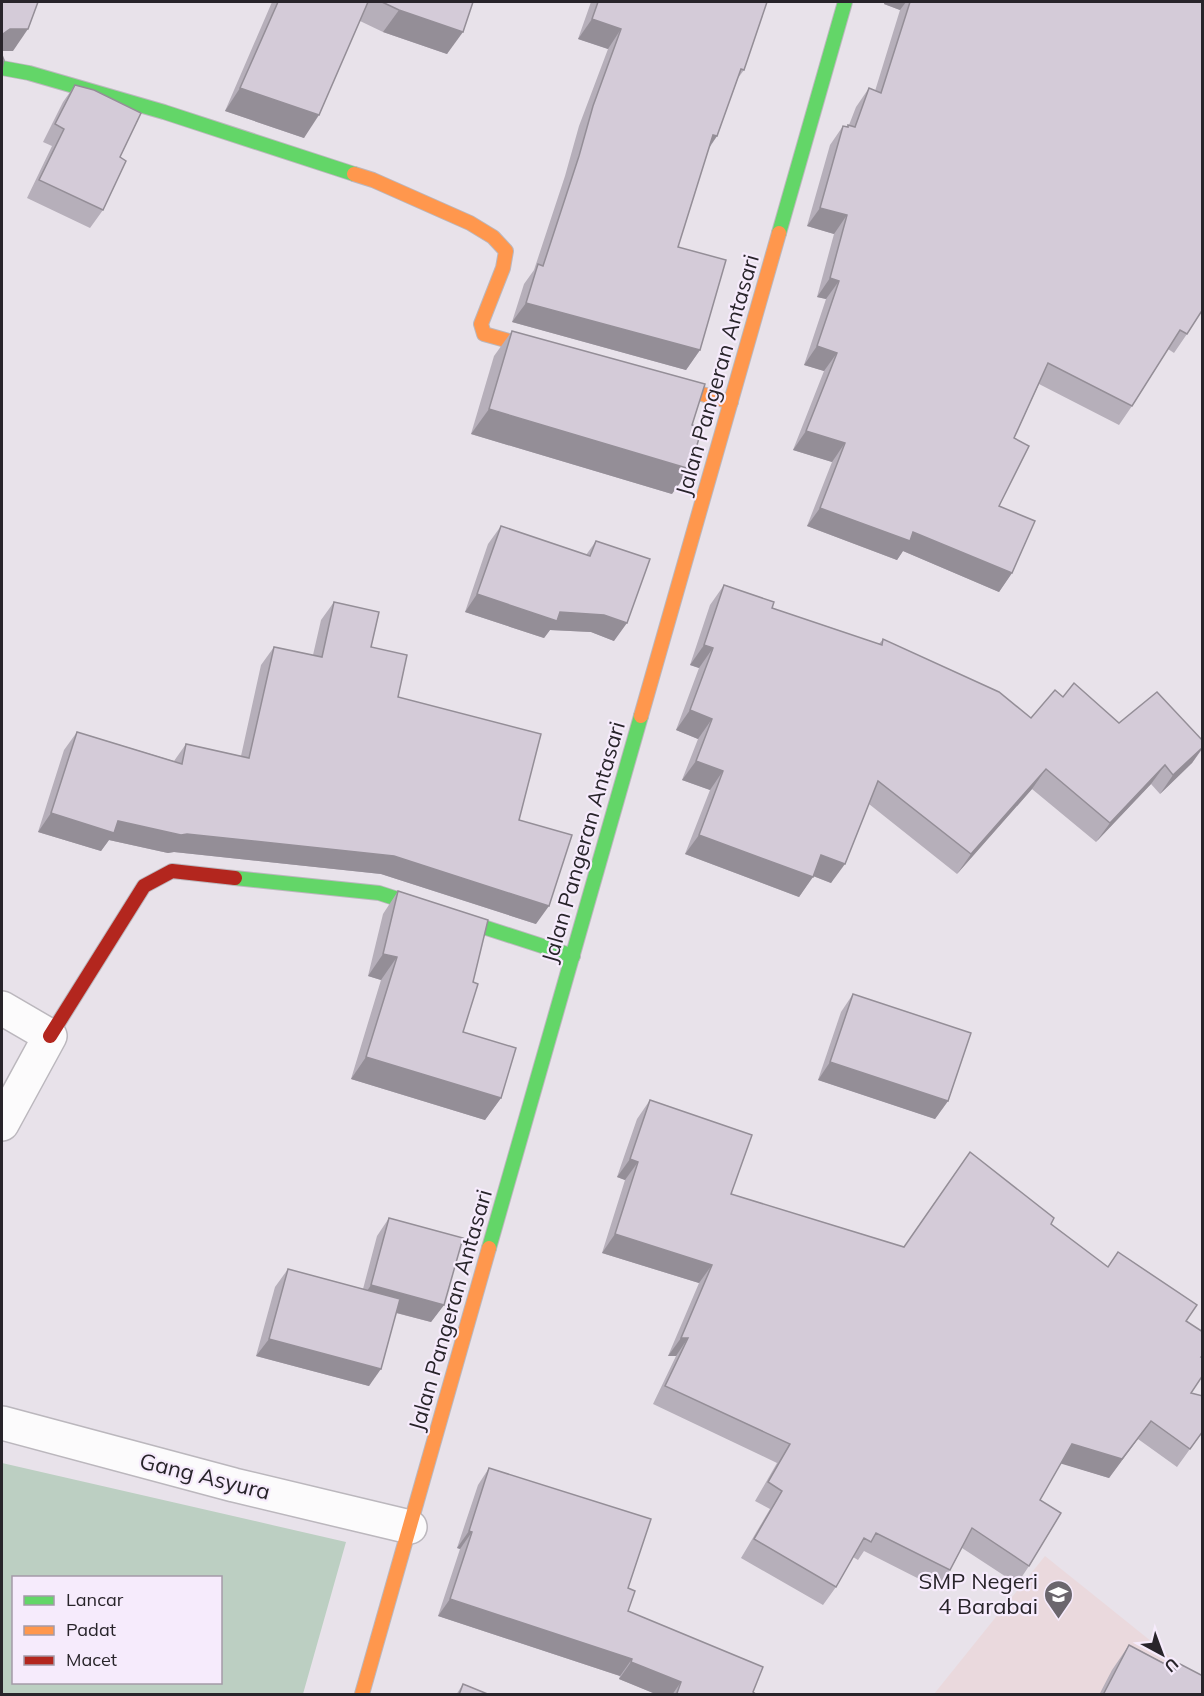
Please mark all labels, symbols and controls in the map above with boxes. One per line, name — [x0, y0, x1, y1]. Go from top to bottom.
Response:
street label: Jalan Pangeran Antasari — [669, 251, 765, 499]
street label: Jalan Pangeran Antasari — [535, 718, 631, 966]
street label: Jalan Pangeran Antasari — [402, 1186, 498, 1434]
street label: Gang Asyura — [137, 1446, 273, 1506]
place label: SMP Negeri 4 Barabai — [918, 1567, 1038, 1620]
legend — [12, 1576, 222, 1684]
school or university icon: SMP Negeri 4 Barabai — [1043, 1578, 1075, 1620]
text: Lancar — [66, 1588, 124, 1611]
text: Padat — [66, 1618, 116, 1641]
north arrow — [1132, 1624, 1192, 1684]
text: Macet — [66, 1648, 117, 1671]
text: U — [1161, 1654, 1183, 1677]

